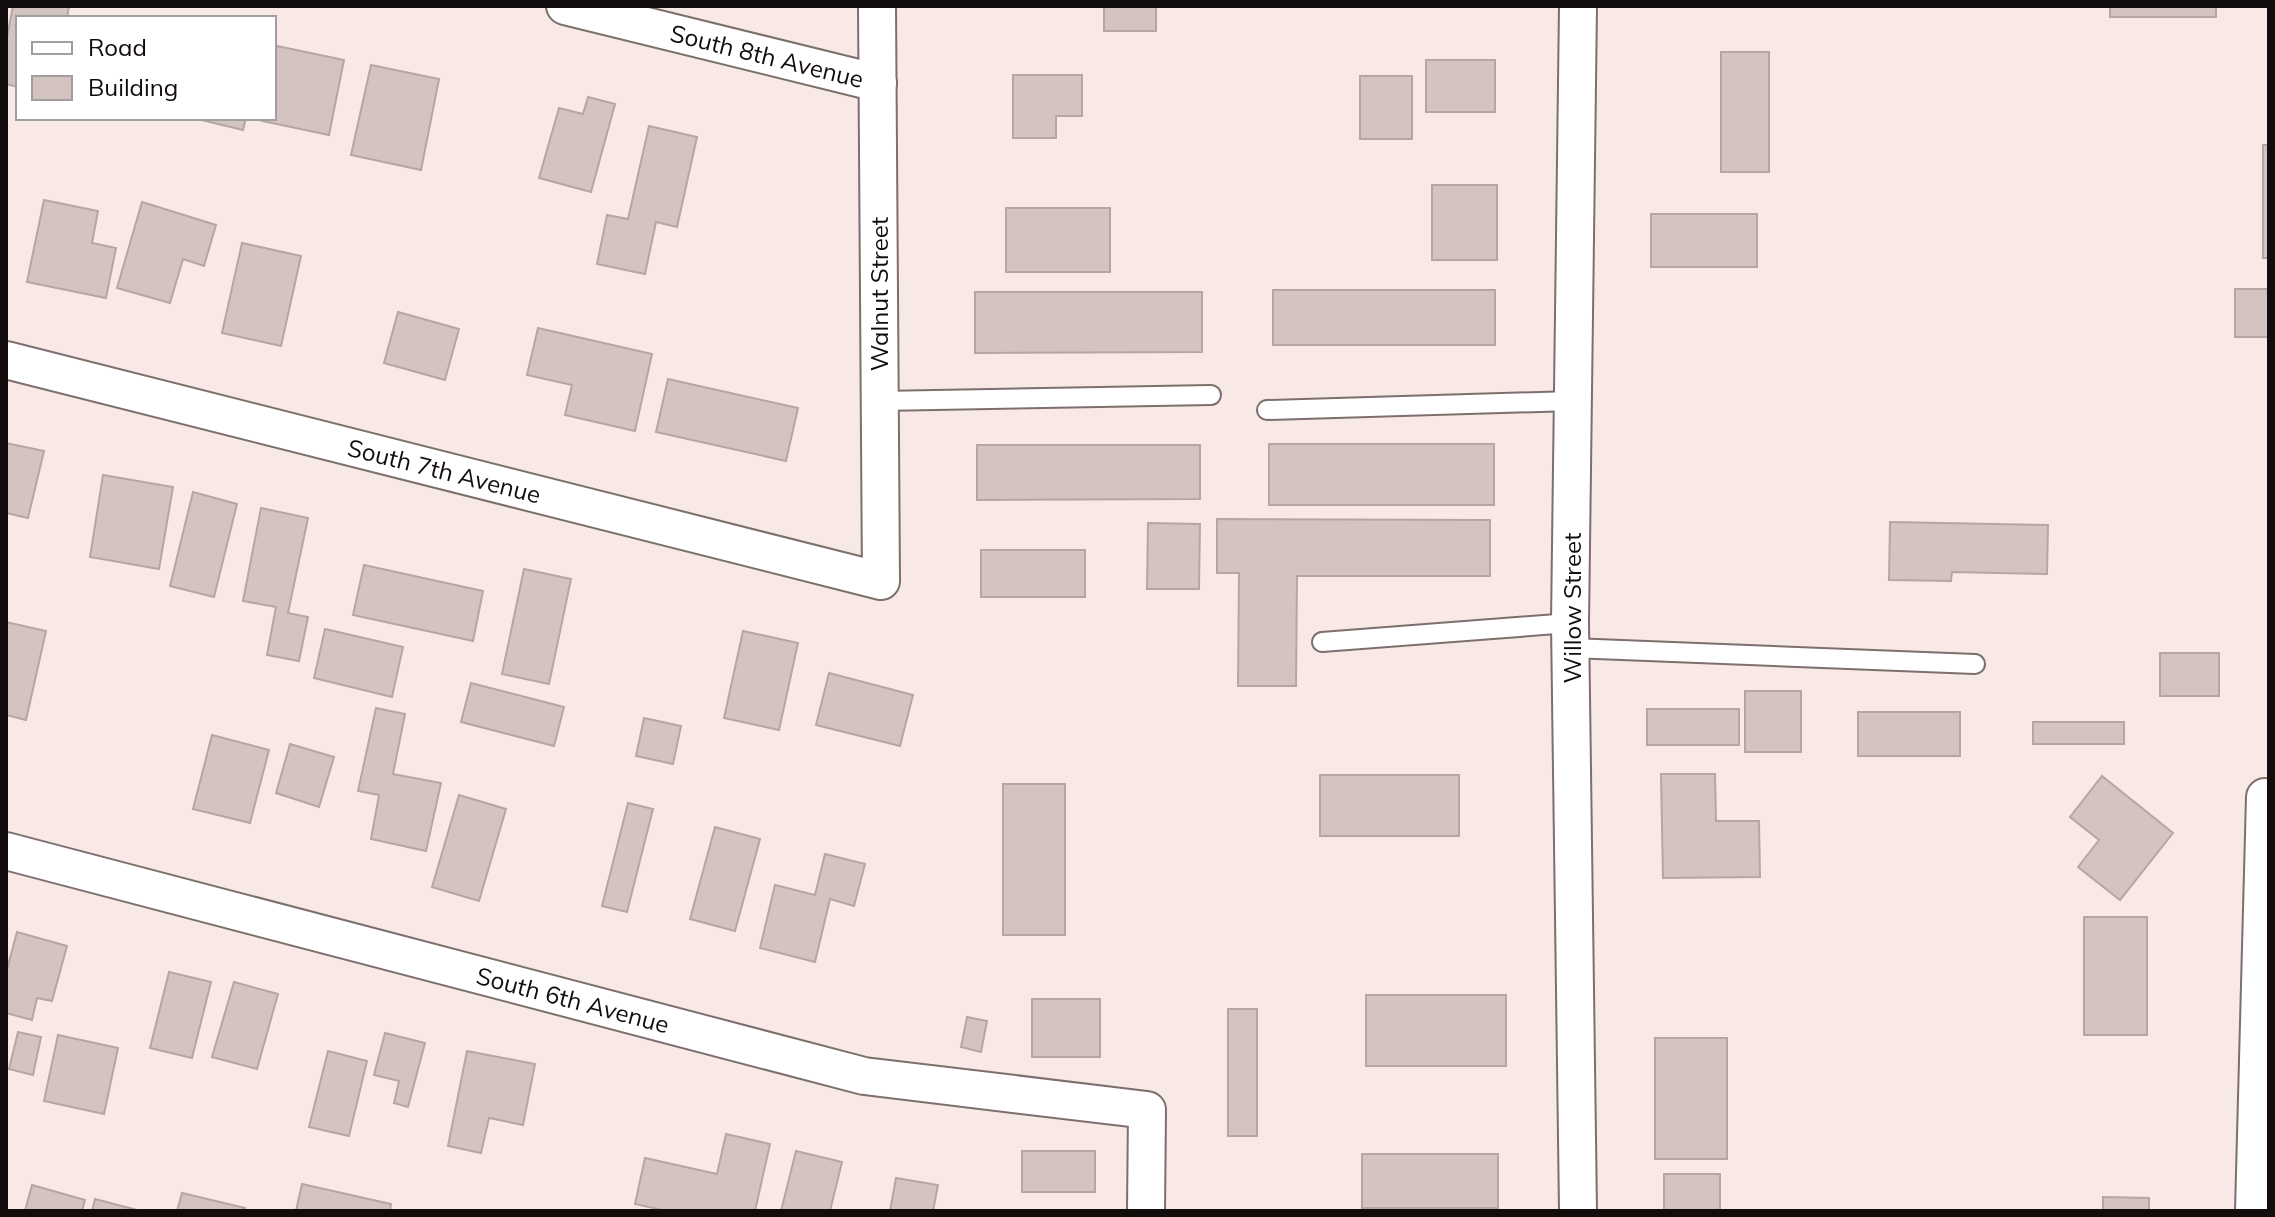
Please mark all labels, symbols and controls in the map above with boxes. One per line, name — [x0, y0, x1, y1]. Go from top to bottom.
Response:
legend — [16, 16, 276, 120]
street label: South 8th Avenue — [667, 17, 867, 94]
text: Road — [88, 32, 147, 62]
text: Building — [88, 72, 178, 102]
street label: Walnut Street — [864, 217, 894, 371]
street label: South 7th Avenue — [345, 432, 544, 509]
street label: Willow Street — [1557, 533, 1587, 683]
street label: South 6th Avenue — [473, 960, 672, 1039]

